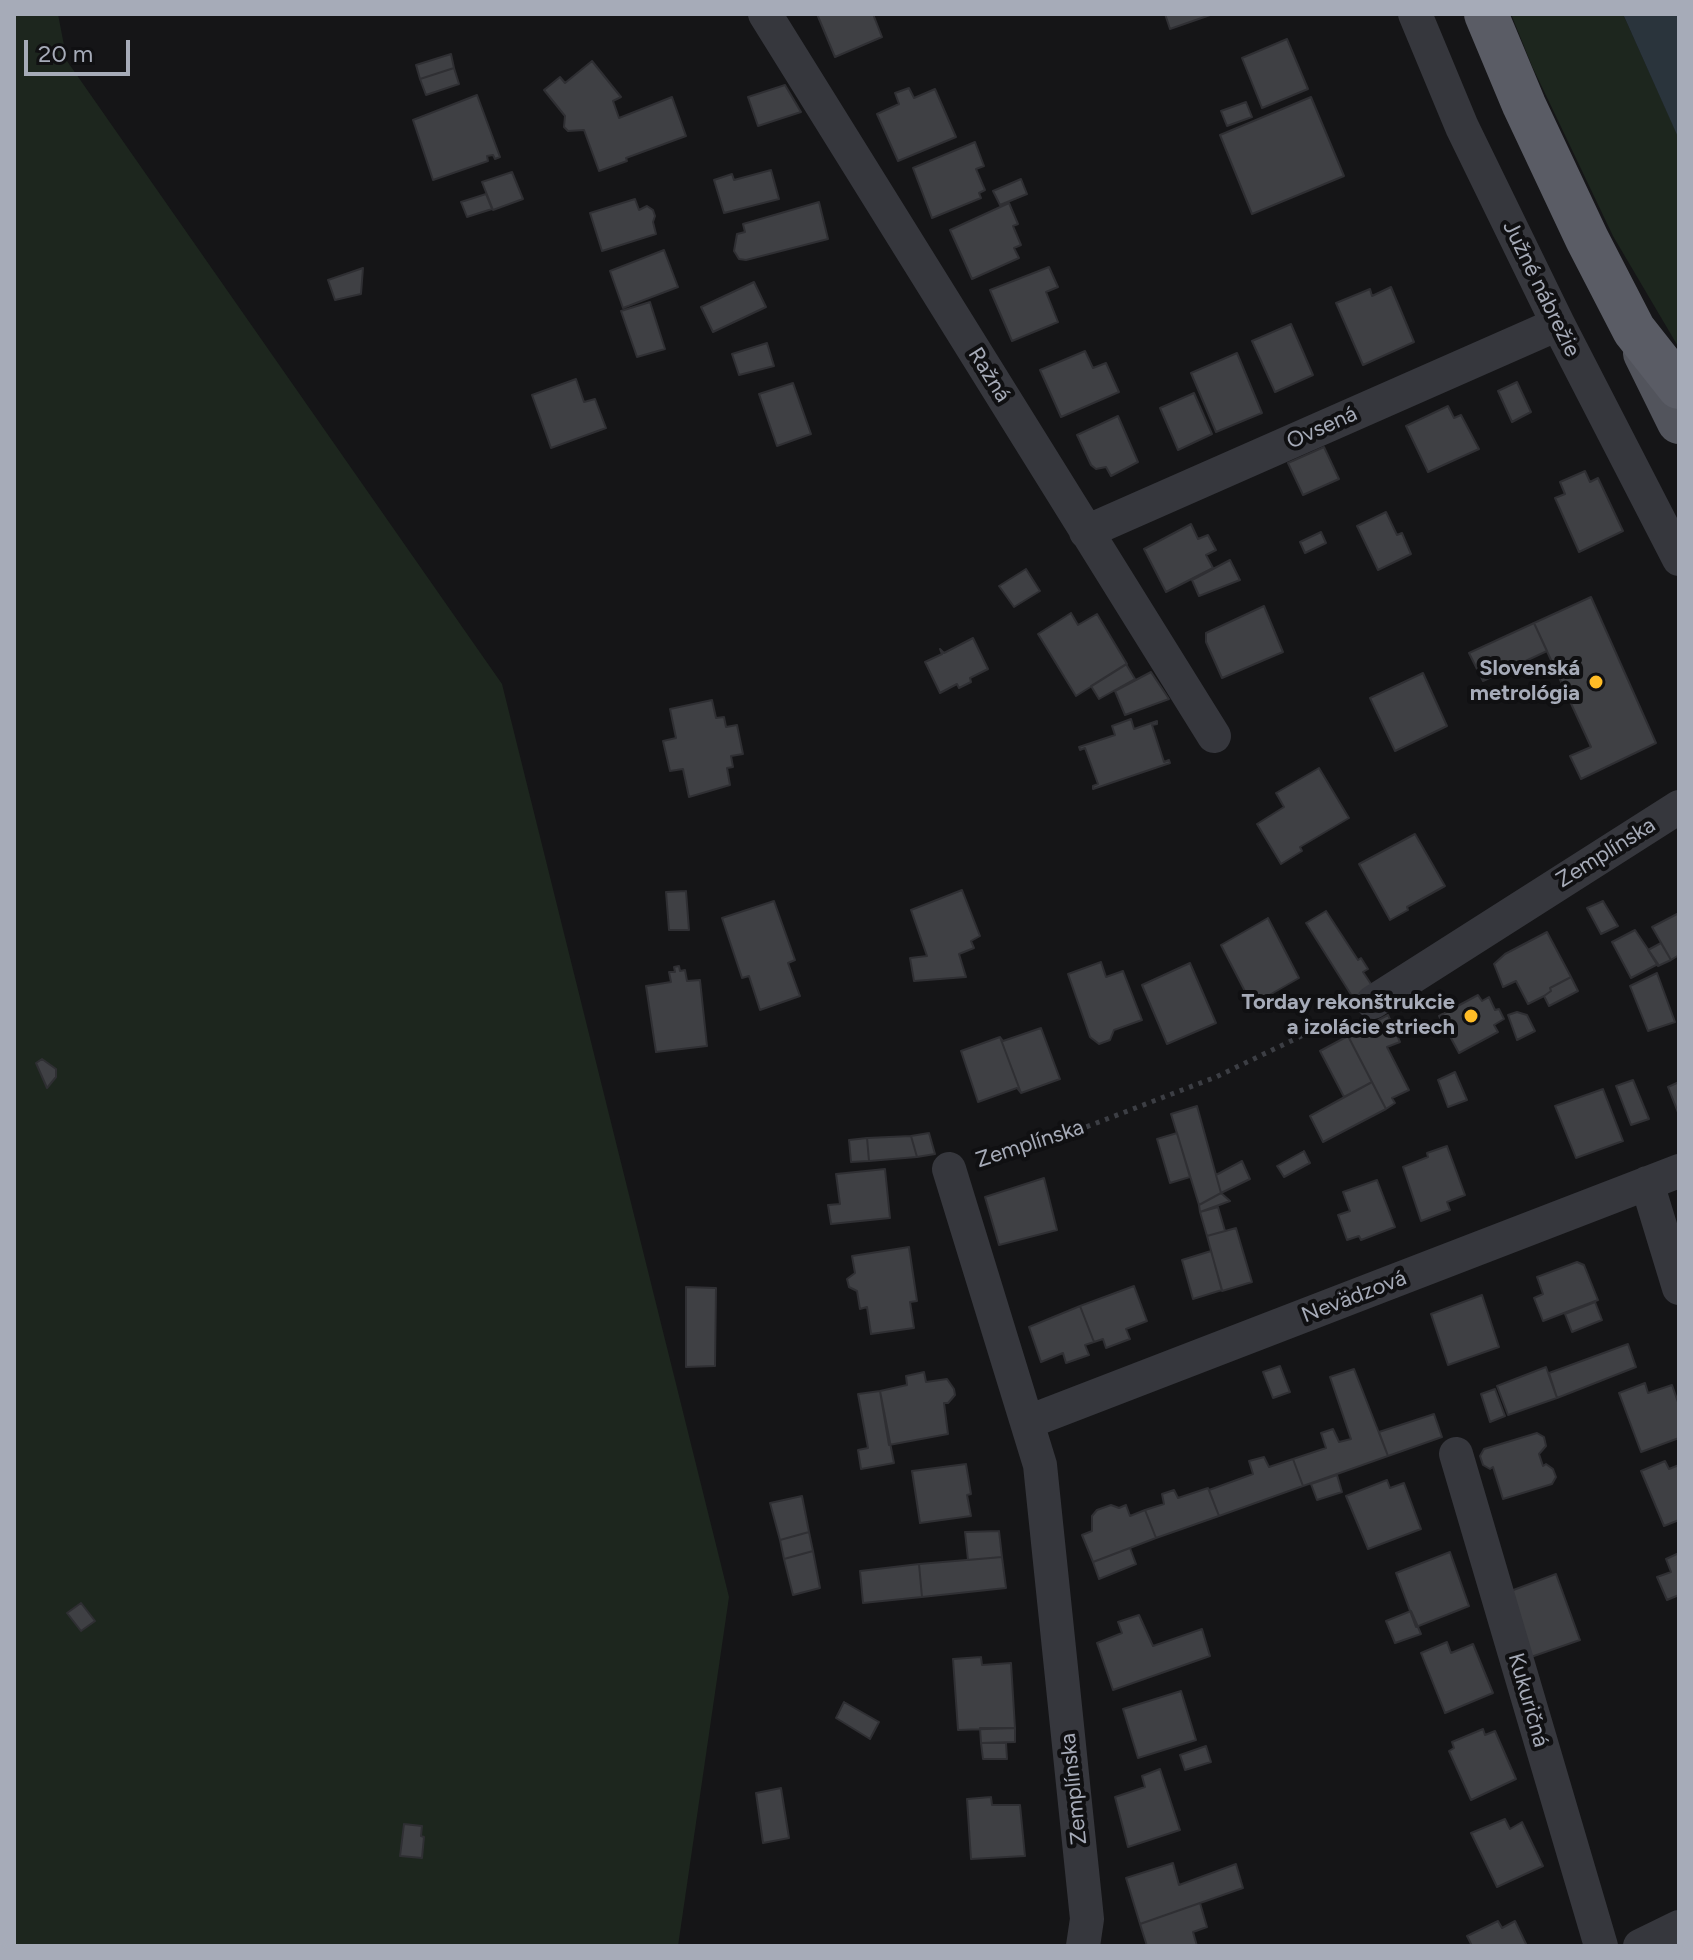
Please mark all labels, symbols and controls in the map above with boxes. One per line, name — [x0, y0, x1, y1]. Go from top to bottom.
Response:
scale bar — [28, 24, 134, 74]
text: 20 m — [38, 39, 93, 68]
street label: Južné nábrežie — [1497, 217, 1585, 361]
street label: Ražná — [962, 343, 1016, 407]
street label: Ovsená — [1283, 401, 1361, 455]
place label: Slovenská metrológia — [1470, 656, 1580, 708]
marker: Slovenská metrológia — [1587, 673, 1605, 691]
street label: Zemplínska — [1552, 812, 1660, 894]
place label: Torday rekonštrukcie a izolácie striech — [1242, 990, 1455, 1042]
marker: Torday rekonštrukcie a izolácie striech — [1462, 1007, 1480, 1025]
street label: Zemplínska — [973, 1114, 1087, 1174]
street label: Nevädzová — [1298, 1265, 1410, 1329]
street label: Kukuričná — [1502, 1650, 1554, 1750]
street label: Zemplínska — [1055, 1732, 1093, 1846]

